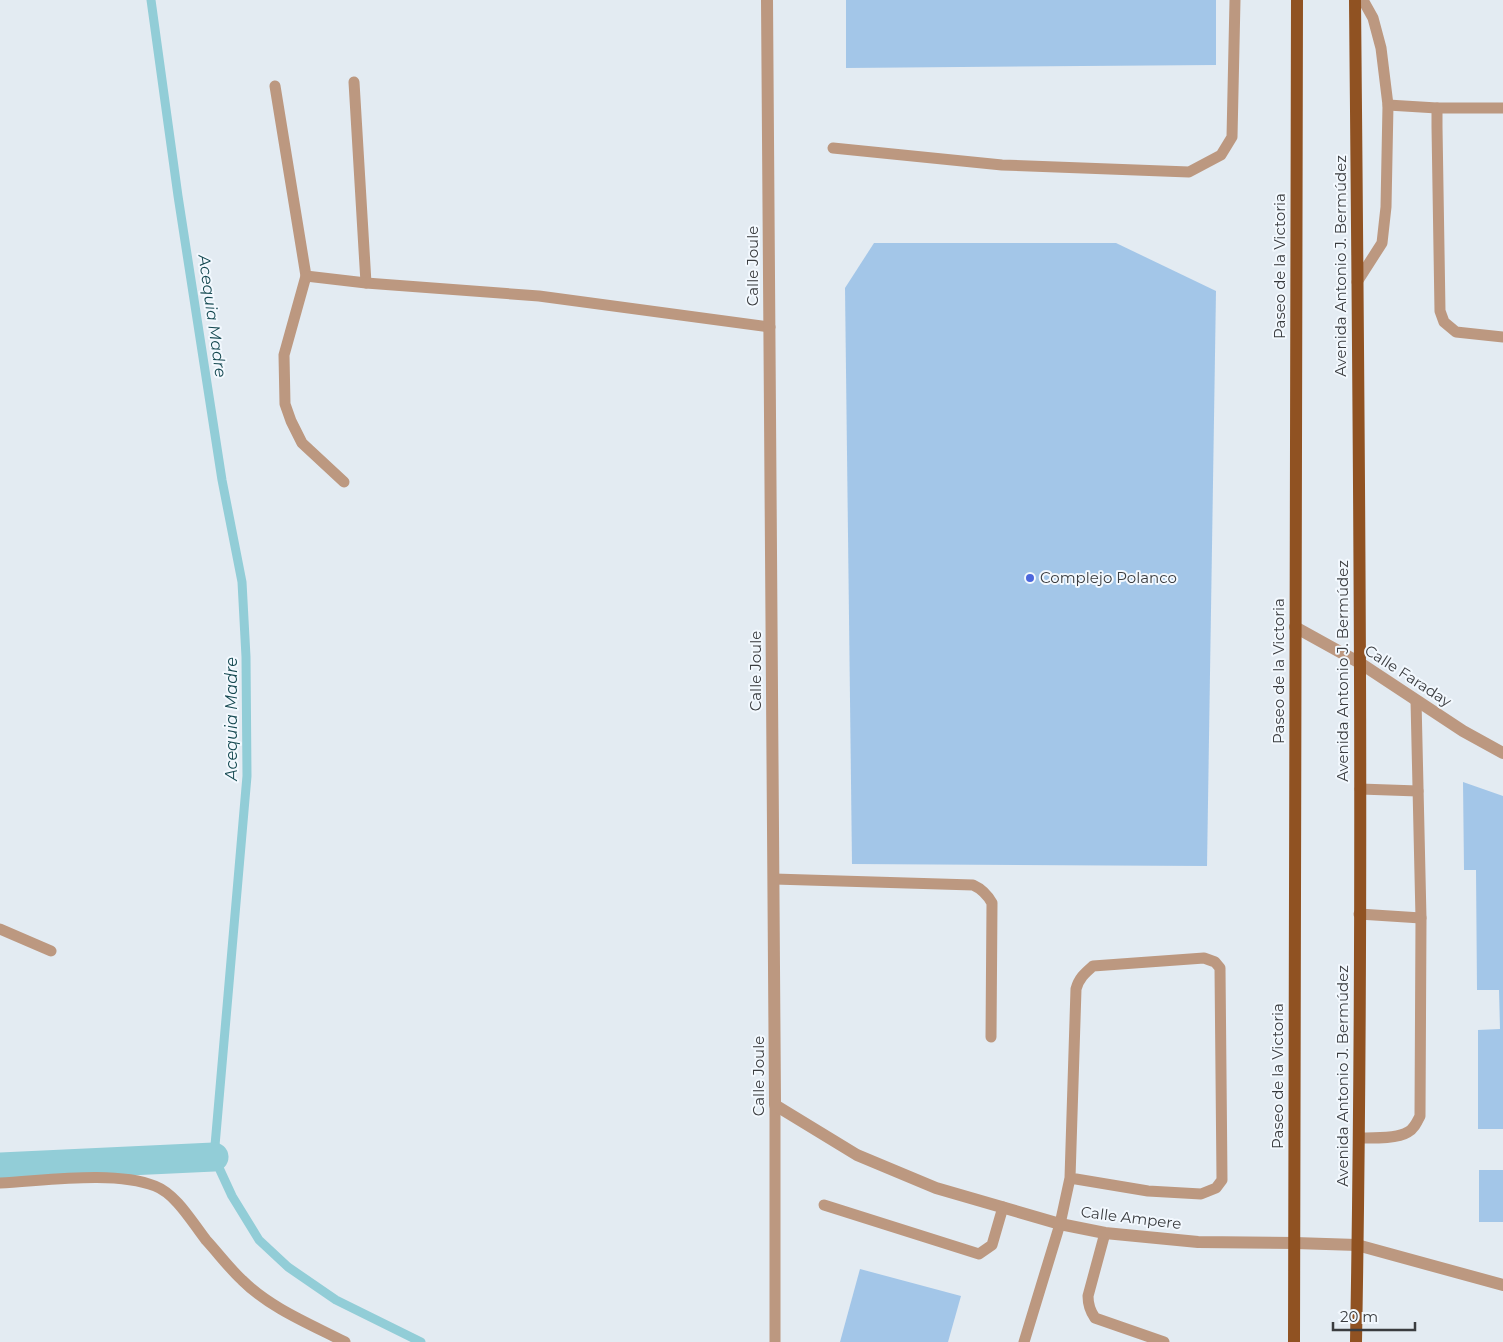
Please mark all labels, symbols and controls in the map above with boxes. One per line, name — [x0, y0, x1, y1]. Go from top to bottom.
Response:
street label: Avenida Antonio J. Bermúdez — [1331, 155, 1350, 377]
street label: Paseo de la Victoria — [1270, 193, 1289, 339]
street label: Calle Joule — [743, 226, 762, 306]
water label: Acequia Madre — [194, 252, 231, 379]
street label: Avenida Antonio J. Bermúdez — [1333, 560, 1352, 782]
place label: Complejo Polanco — [1040, 568, 1177, 587]
marker: Complejo Polanco — [1024, 572, 1036, 584]
street label: Paseo de la Victoria — [1269, 598, 1288, 744]
street label: Calle Joule — [746, 631, 765, 711]
street label: Calle Faraday — [1361, 640, 1456, 711]
water label: Acequia Madre — [222, 657, 241, 782]
street label: Avenida Antonio J. Bermúdez — [1333, 965, 1352, 1187]
street label: Paseo de la Victoria — [1268, 1003, 1287, 1149]
street label: Calle Joule — [749, 1036, 768, 1116]
street label: Calle Ampere — [1080, 1202, 1182, 1233]
scale bar — [1333, 1300, 1416, 1332]
text: 20 m — [1340, 1307, 1378, 1326]

